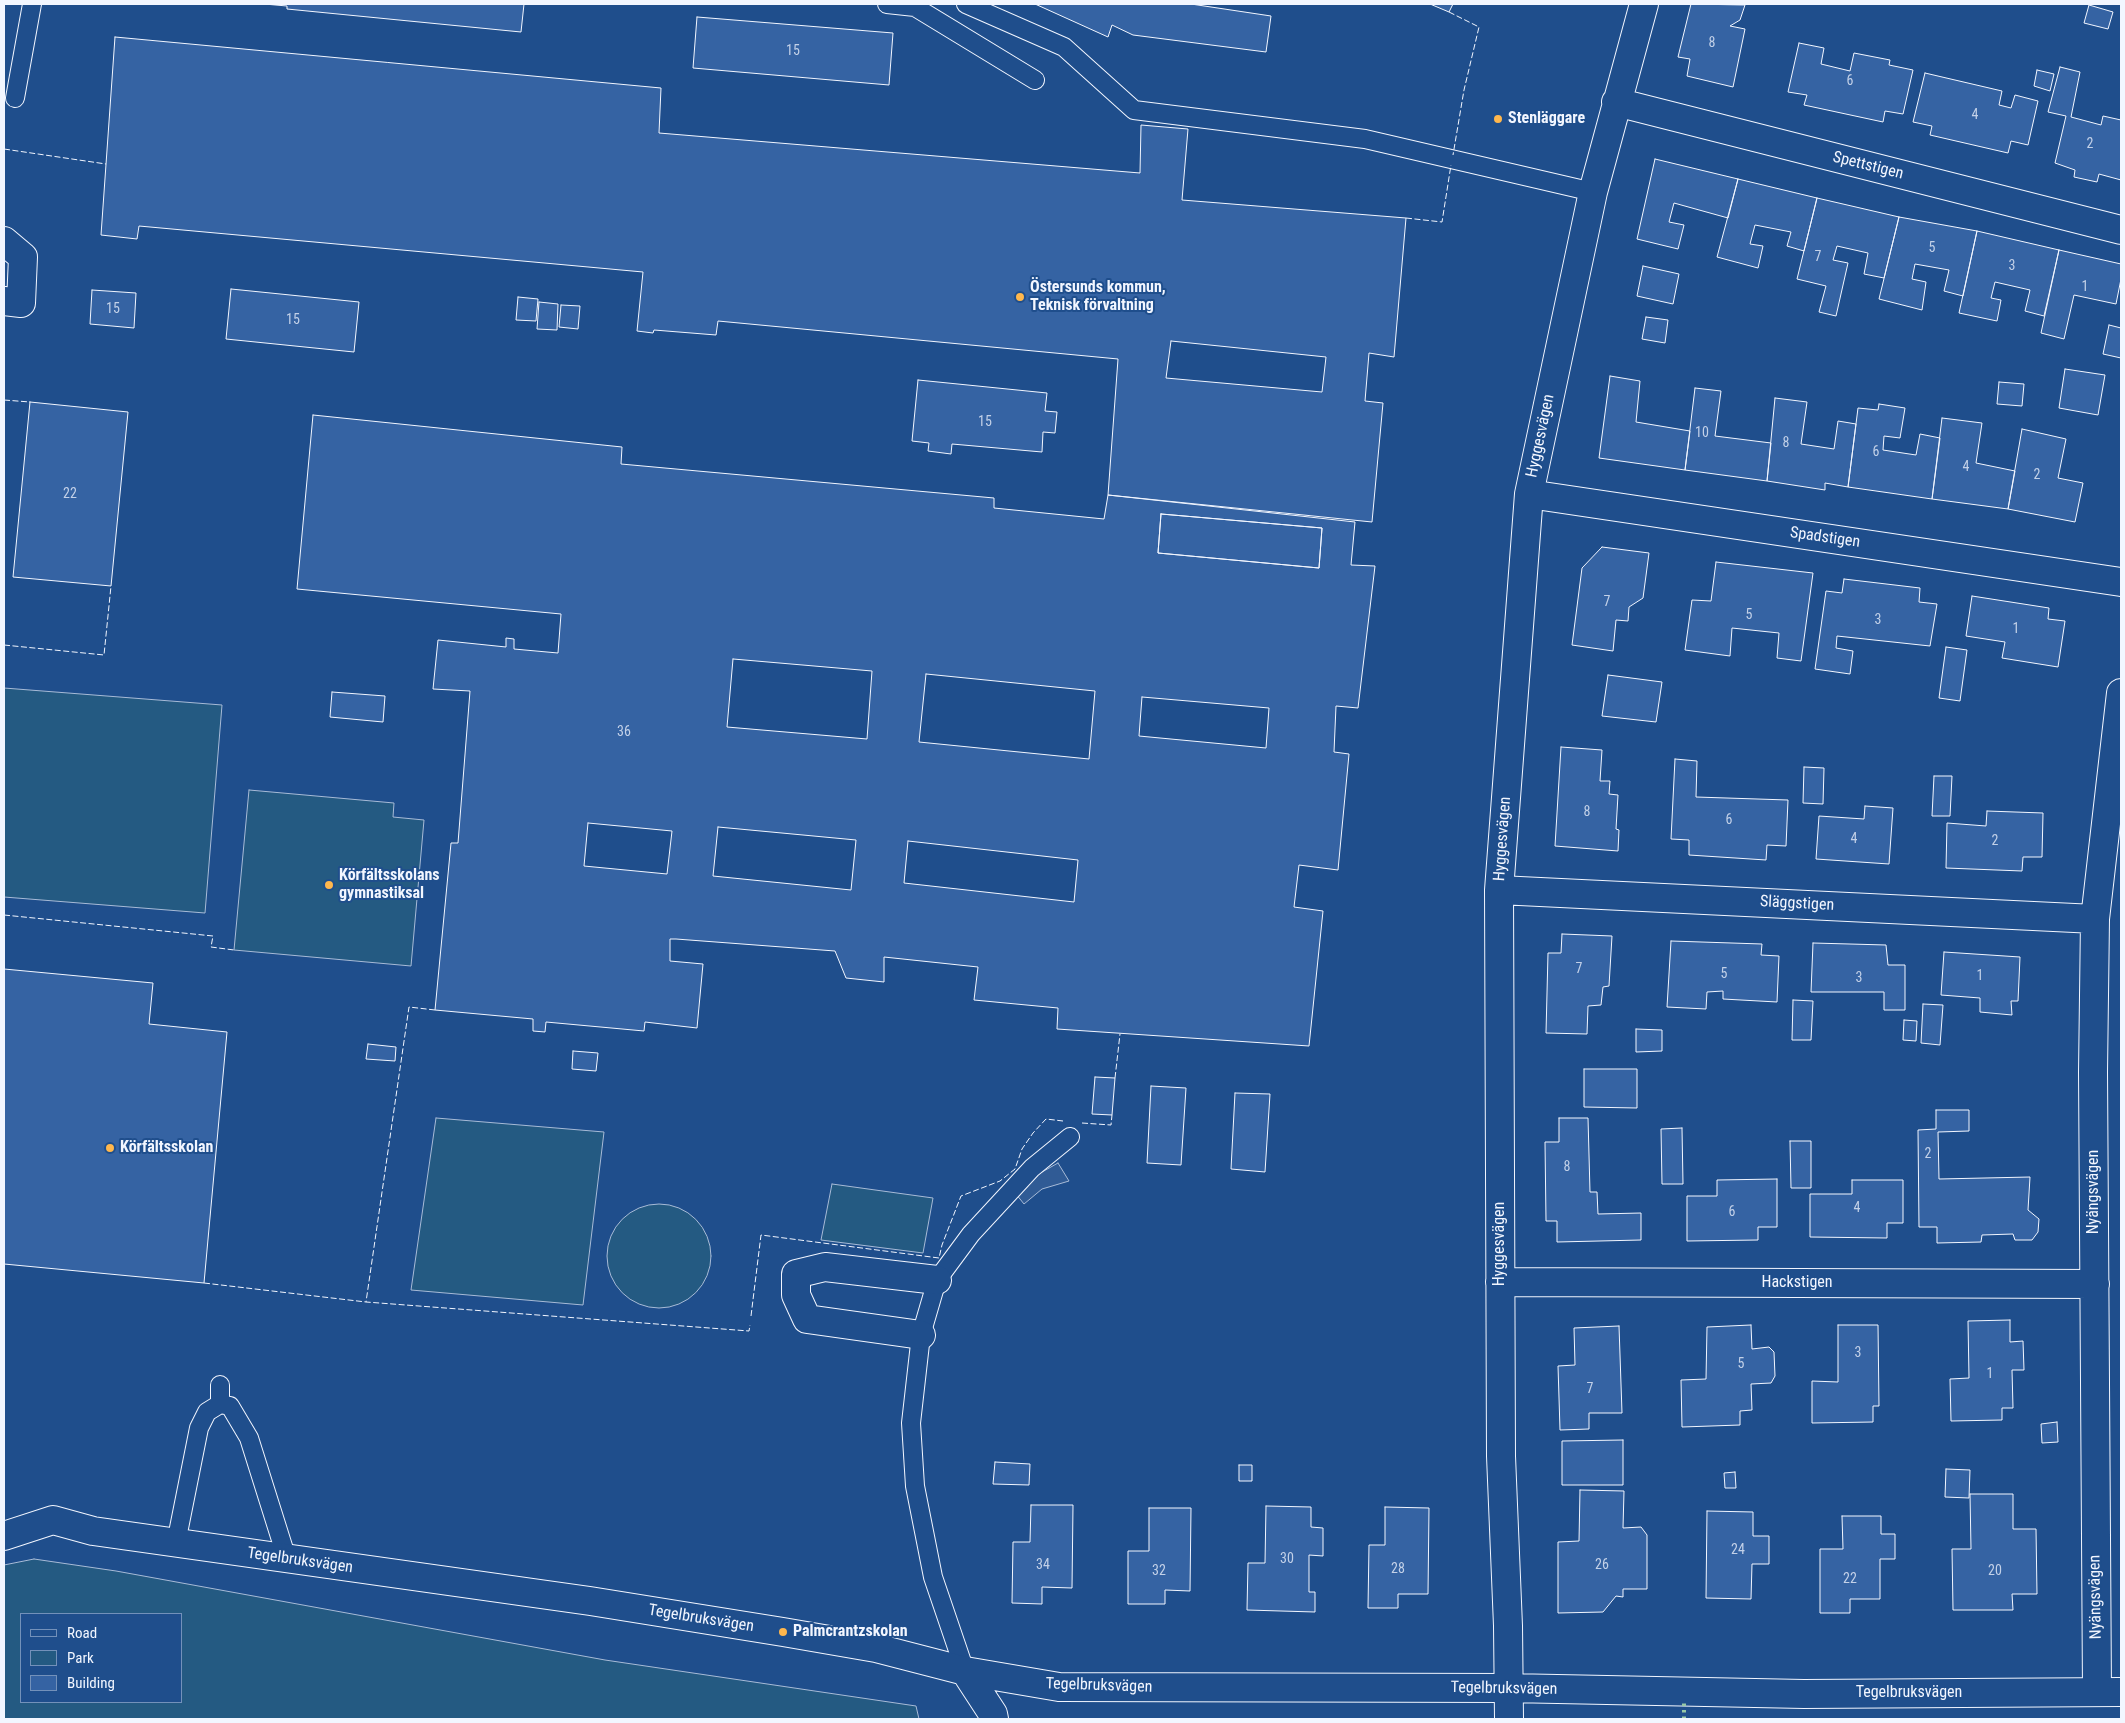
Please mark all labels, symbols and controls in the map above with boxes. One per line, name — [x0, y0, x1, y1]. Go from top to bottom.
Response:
house number: 8 — [1709, 35, 1715, 51]
house number: 15 — [786, 43, 800, 59]
house number: 6 — [1847, 73, 1853, 89]
house number: 4 — [1972, 107, 1978, 123]
place label: Stenläggare — [1508, 109, 1585, 129]
marker: Stenläggare — [1492, 113, 1504, 125]
house number: 2 — [2087, 136, 2093, 152]
street label: Spettstigen — [1831, 148, 1905, 184]
house number: 5 — [1929, 240, 1935, 256]
house number: 7 — [1815, 249, 1821, 265]
house number: 3 — [2009, 258, 2015, 274]
place label: Östersunds kommun, Teknisk förvaltning — [1030, 278, 1166, 316]
house number: 1 — [2082, 279, 2088, 295]
marker: Östersunds kommun, Teknisk förvaltning — [1014, 291, 1026, 303]
house number: 15 — [106, 301, 120, 317]
house number: 15 — [286, 312, 300, 328]
street label: Hyggesvägen — [1523, 393, 1559, 479]
house number: 15 — [978, 414, 992, 430]
house number: 10 — [1695, 425, 1709, 441]
house number: 8 — [1783, 435, 1789, 451]
house number: 6 — [1873, 444, 1879, 460]
house number: 4 — [1963, 459, 1969, 475]
house number: 2 — [2034, 467, 2040, 483]
house number: 22 — [63, 486, 77, 502]
street label: Spadstigen — [1789, 524, 1861, 552]
house number: 7 — [1604, 594, 1610, 610]
house number: 5 — [1746, 607, 1752, 623]
house number: 3 — [1875, 612, 1881, 628]
house number: 1 — [2013, 621, 2019, 637]
house number: 36 — [617, 724, 631, 740]
street label: Hyggesvägen — [1490, 796, 1516, 882]
house number: 8 — [1584, 804, 1590, 820]
house number: 6 — [1726, 812, 1732, 828]
house number: 4 — [1851, 831, 1857, 847]
house number: 2 — [1992, 833, 1998, 849]
place label: Körfältsskolans gymnastiksal — [339, 866, 440, 904]
marker: Körfältsskolans gymnastiksal — [323, 879, 335, 891]
street label: Släggstigen — [1759, 892, 1835, 916]
house number: 7 — [1576, 961, 1582, 977]
house number: 5 — [1721, 966, 1727, 982]
house number: 1 — [1977, 968, 1983, 984]
house number: 3 — [1856, 970, 1862, 986]
place label: Körfältsskolan — [120, 1138, 213, 1158]
marker: Körfältsskolan — [104, 1142, 116, 1154]
house number: 2 — [1925, 1146, 1931, 1162]
street label: Nyängsvägen — [2084, 1150, 2104, 1234]
house number: 8 — [1564, 1159, 1570, 1175]
house number: 4 — [1854, 1200, 1860, 1216]
street label: Hyggesvägen — [1490, 1202, 1510, 1286]
house number: 6 — [1729, 1204, 1735, 1220]
street label: Hackstigen — [1761, 1273, 1833, 1293]
house number: 3 — [1855, 1345, 1861, 1361]
house number: 5 — [1738, 1356, 1744, 1372]
house number: 1 — [1987, 1366, 1993, 1382]
house number: 7 — [1587, 1381, 1593, 1397]
house number: 24 — [1731, 1542, 1745, 1558]
street label: Tegelbruksvägen — [246, 1544, 354, 1578]
house number: 30 — [1280, 1551, 1294, 1567]
street label: Nyängsvägen — [2086, 1555, 2106, 1639]
house number: 34 — [1036, 1557, 1050, 1573]
house number: 26 — [1595, 1557, 1609, 1573]
house number: 28 — [1391, 1561, 1405, 1577]
house number: 32 — [1152, 1563, 1166, 1579]
house number: 20 — [1988, 1563, 2002, 1579]
house number: 22 — [1843, 1571, 1857, 1587]
street label: Tegelbruksvägen — [647, 1601, 755, 1637]
legend — [20, 1613, 182, 1703]
place label: Palmcrantzskolan — [793, 1622, 908, 1642]
text: Road — [67, 1624, 97, 1642]
marker: Palmcrantzskolan — [777, 1626, 789, 1638]
text: Park — [67, 1649, 94, 1667]
text: Building — [67, 1674, 115, 1692]
street label: Tegelbruksvägen — [1045, 1675, 1153, 1697]
street label: Tegelbruksvägen — [1451, 1678, 1557, 1700]
street label: Tegelbruksvägen — [1856, 1683, 1962, 1703]

